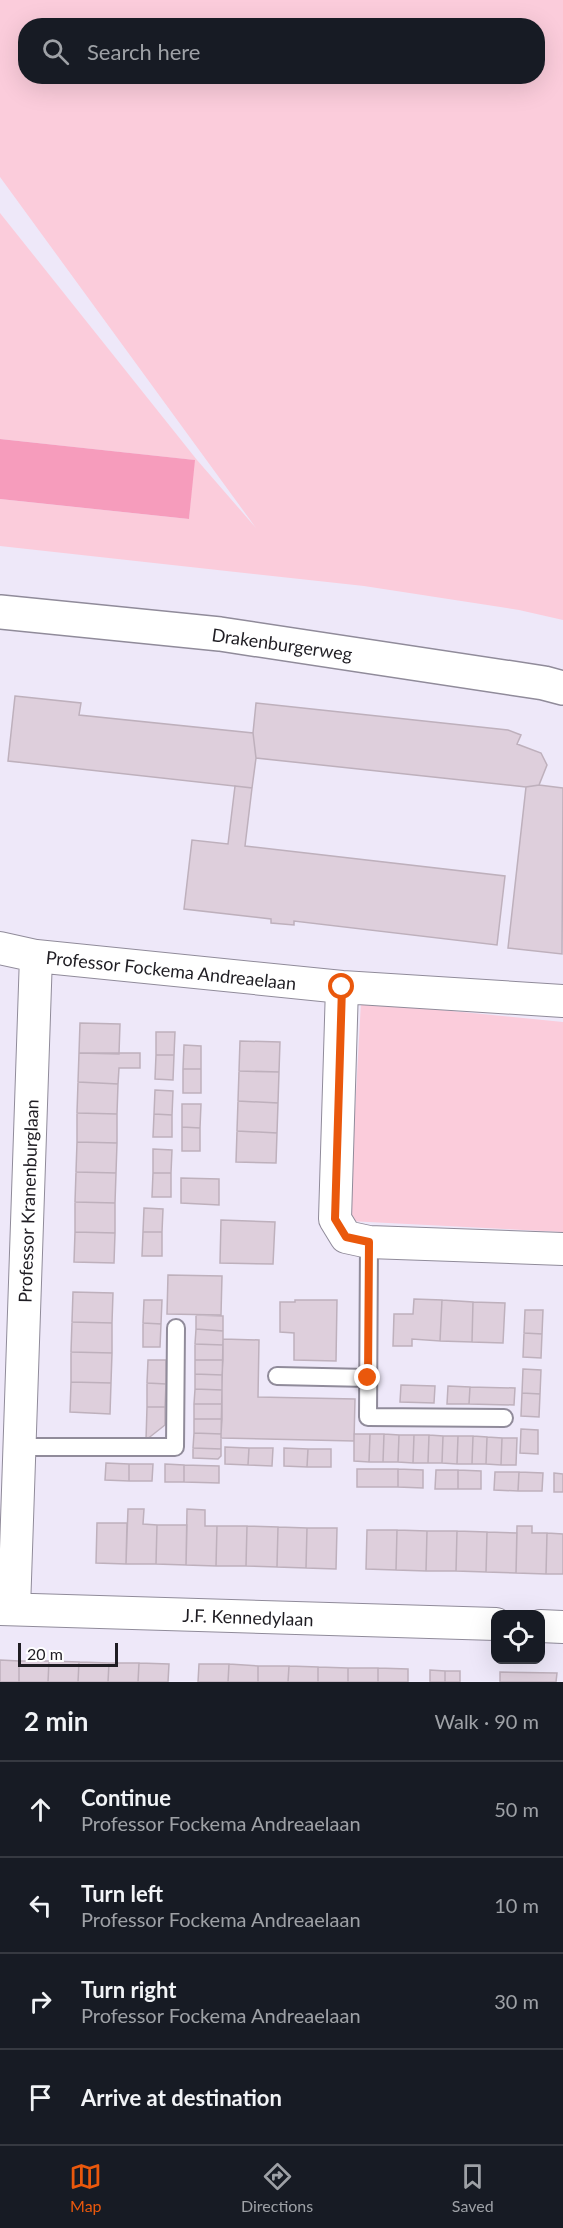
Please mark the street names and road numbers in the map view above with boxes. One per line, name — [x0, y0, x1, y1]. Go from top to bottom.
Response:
street label: Drakenburgerweg — [210, 623, 354, 665]
street label: Professor Fockema Andreaelaan — [45, 946, 297, 994]
street label: Professor Kranenburglaan — [13, 1099, 43, 1303]
street label: J.F. Kennedylaan — [182, 1604, 314, 1630]

